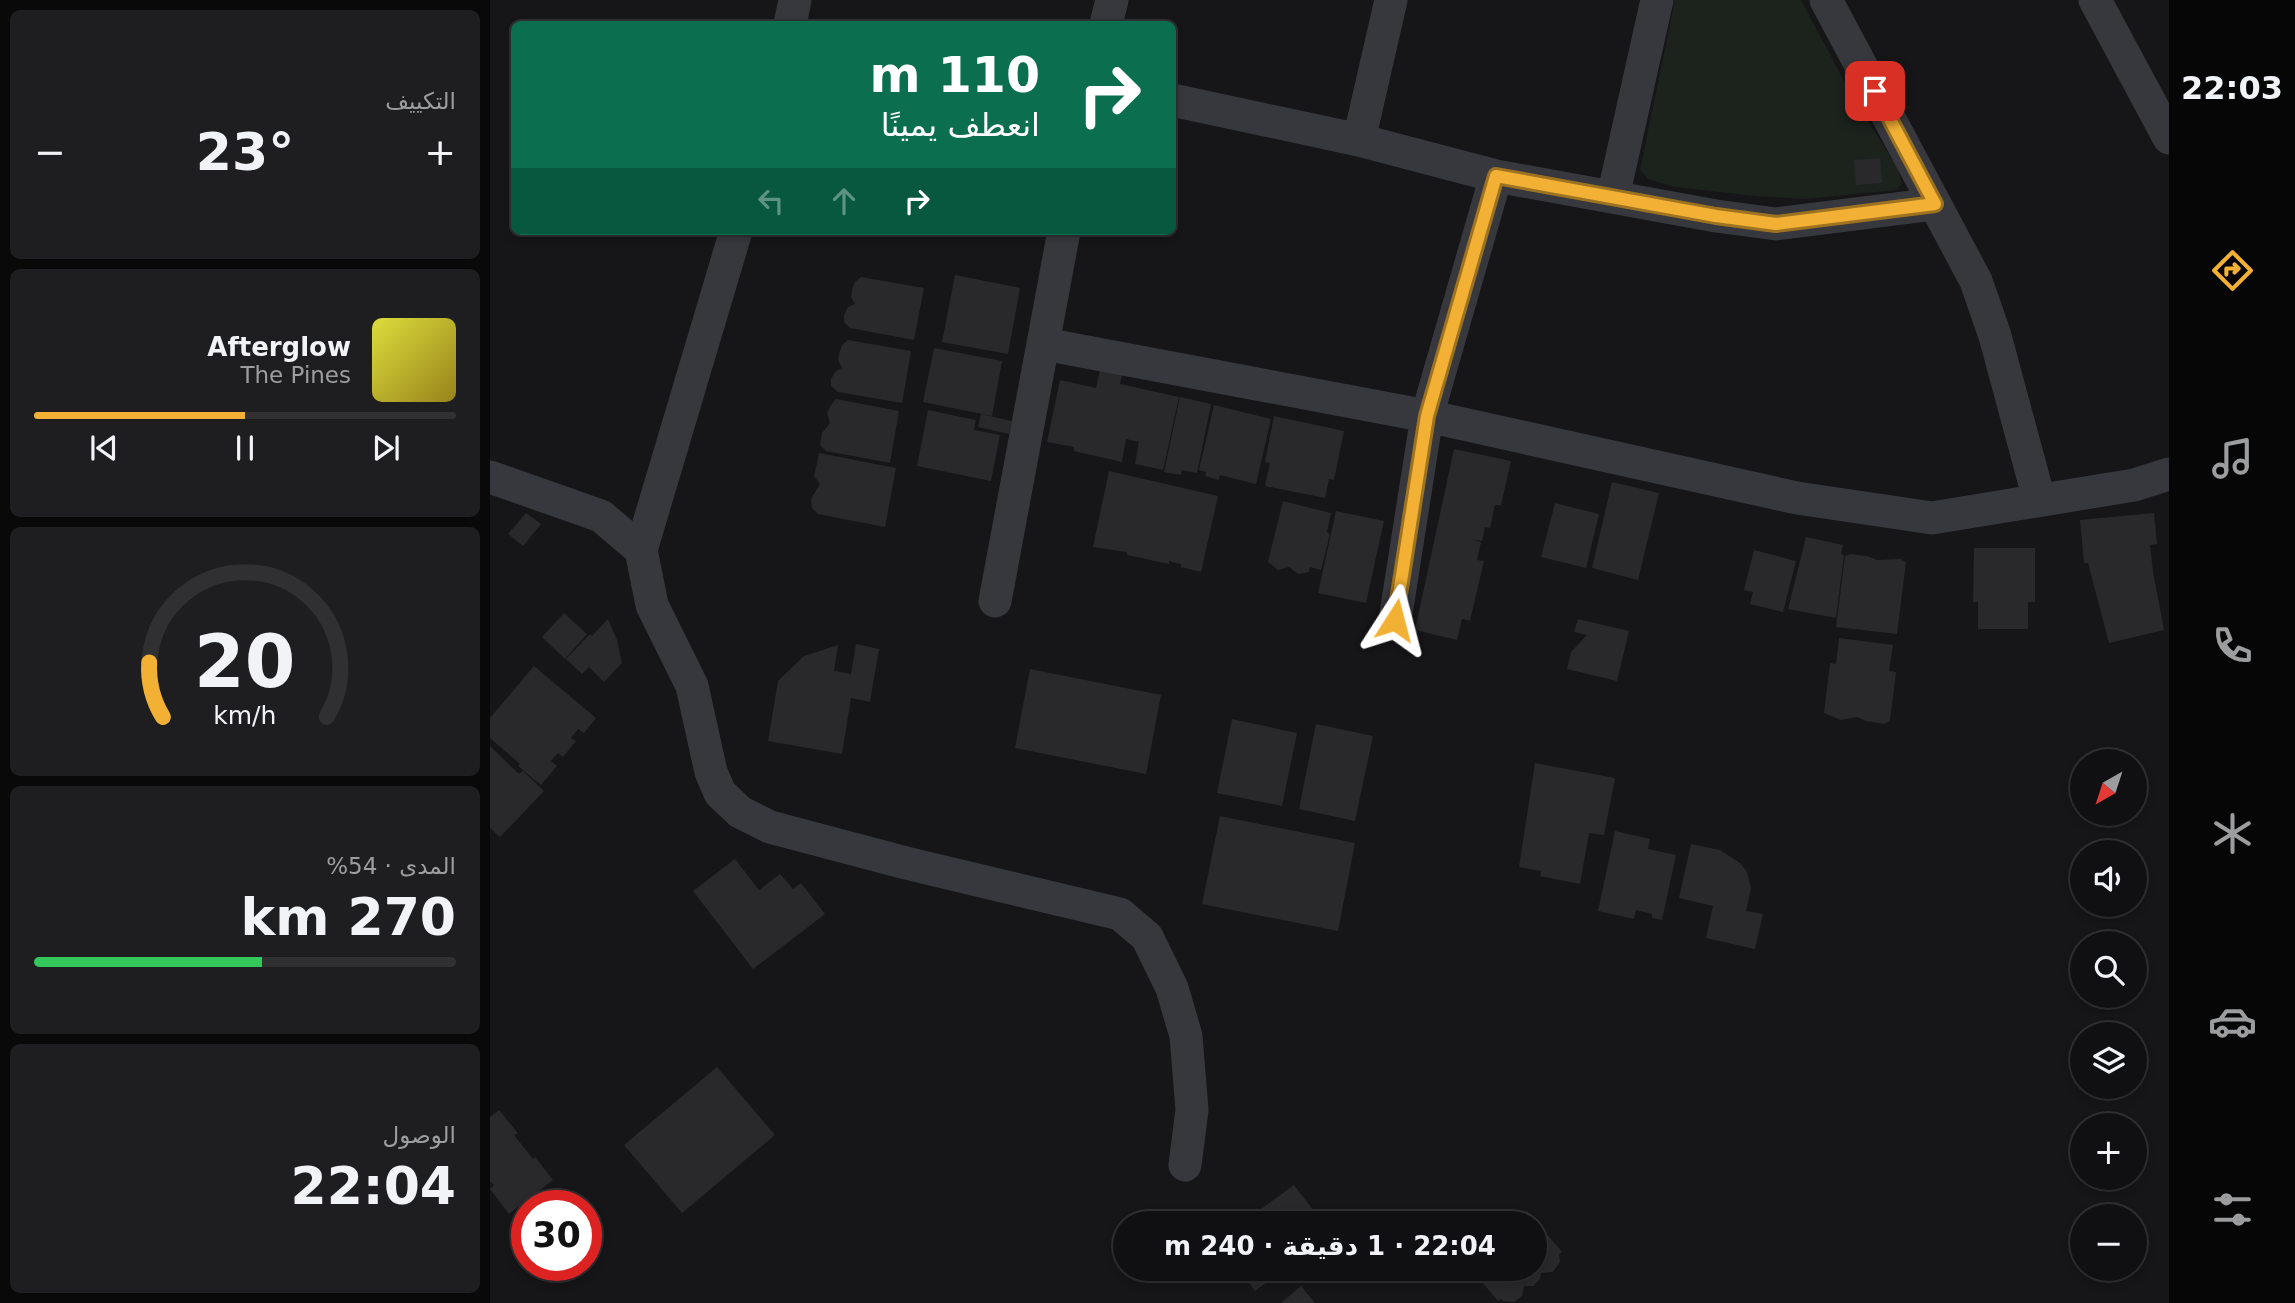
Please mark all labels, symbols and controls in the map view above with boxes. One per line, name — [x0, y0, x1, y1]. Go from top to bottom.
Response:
text: 110 m — [870, 47, 1040, 104]
icon: right — [1064, 49, 1155, 140]
pin — [1845, 61, 1905, 121]
text: 22:03 — [2181, 69, 2283, 107]
icon: arrive — [1856, 72, 1894, 110]
text: التكييف — [385, 88, 456, 114]
text: انعطف يمينًا — [881, 106, 1040, 144]
text: 23° — [196, 122, 294, 182]
text: − — [34, 130, 66, 174]
text: + — [424, 130, 456, 174]
icon: left — [752, 182, 790, 220]
icon: ahead — [825, 182, 863, 220]
icon: right — [898, 182, 936, 220]
icon: directions — [2208, 246, 2257, 295]
text: Afterglow — [207, 332, 351, 362]
text: The Pines — [240, 362, 351, 388]
icon: previous — [85, 429, 123, 467]
icon: pause — [226, 429, 264, 467]
icon: next — [367, 429, 405, 467]
icon: music — [2208, 434, 2257, 483]
position arrow — [1358, 583, 1432, 657]
text: 20 — [194, 620, 296, 705]
icon: phone — [2208, 621, 2257, 670]
text: km/h — [213, 701, 277, 730]
north arrow — [2070, 749, 2147, 826]
map controls — [2070, 749, 2147, 1281]
icon: climate — [2208, 809, 2257, 858]
button: sound — [2070, 840, 2147, 917]
text: المدى · 54% — [326, 853, 456, 879]
text: 270 km — [241, 887, 456, 947]
button: search — [2070, 931, 2147, 1008]
icon: car — [2208, 997, 2257, 1046]
button: layers — [2070, 1022, 2147, 1099]
button: + — [2070, 1113, 2147, 1190]
text: الوصول — [383, 1122, 456, 1148]
text: 22:04 — [290, 1156, 456, 1216]
icon: filters — [2208, 1185, 2257, 1234]
speed limit sign: 30 — [511, 1190, 602, 1281]
button: − — [2070, 1204, 2147, 1281]
text: 22:04 · 1 دقيقة · 240 m — [1164, 1231, 1496, 1261]

